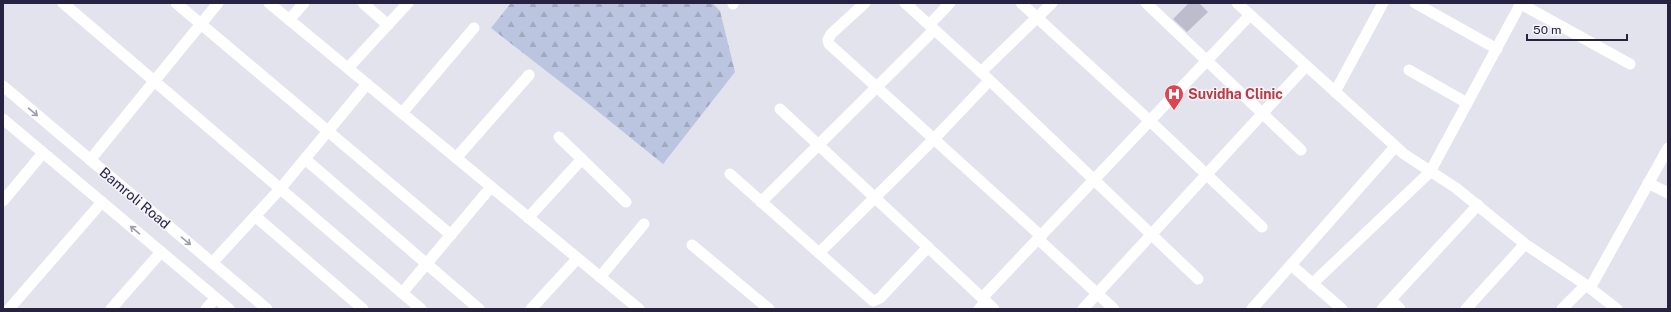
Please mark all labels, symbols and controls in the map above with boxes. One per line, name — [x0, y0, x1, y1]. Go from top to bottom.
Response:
scale bar — [1527, 16, 1627, 42]
text: 50 m — [1533, 23, 1561, 37]
hospital icon: Suvidha Clinic — [1163, 83, 1185, 111]
place label: Suvidha Clinic — [1188, 86, 1283, 102]
one-way arrow — [27, 107, 38, 116]
street label: Bamroli Road — [97, 164, 173, 232]
one-way arrow — [129, 225, 140, 234]
one-way arrow — [180, 236, 191, 245]

